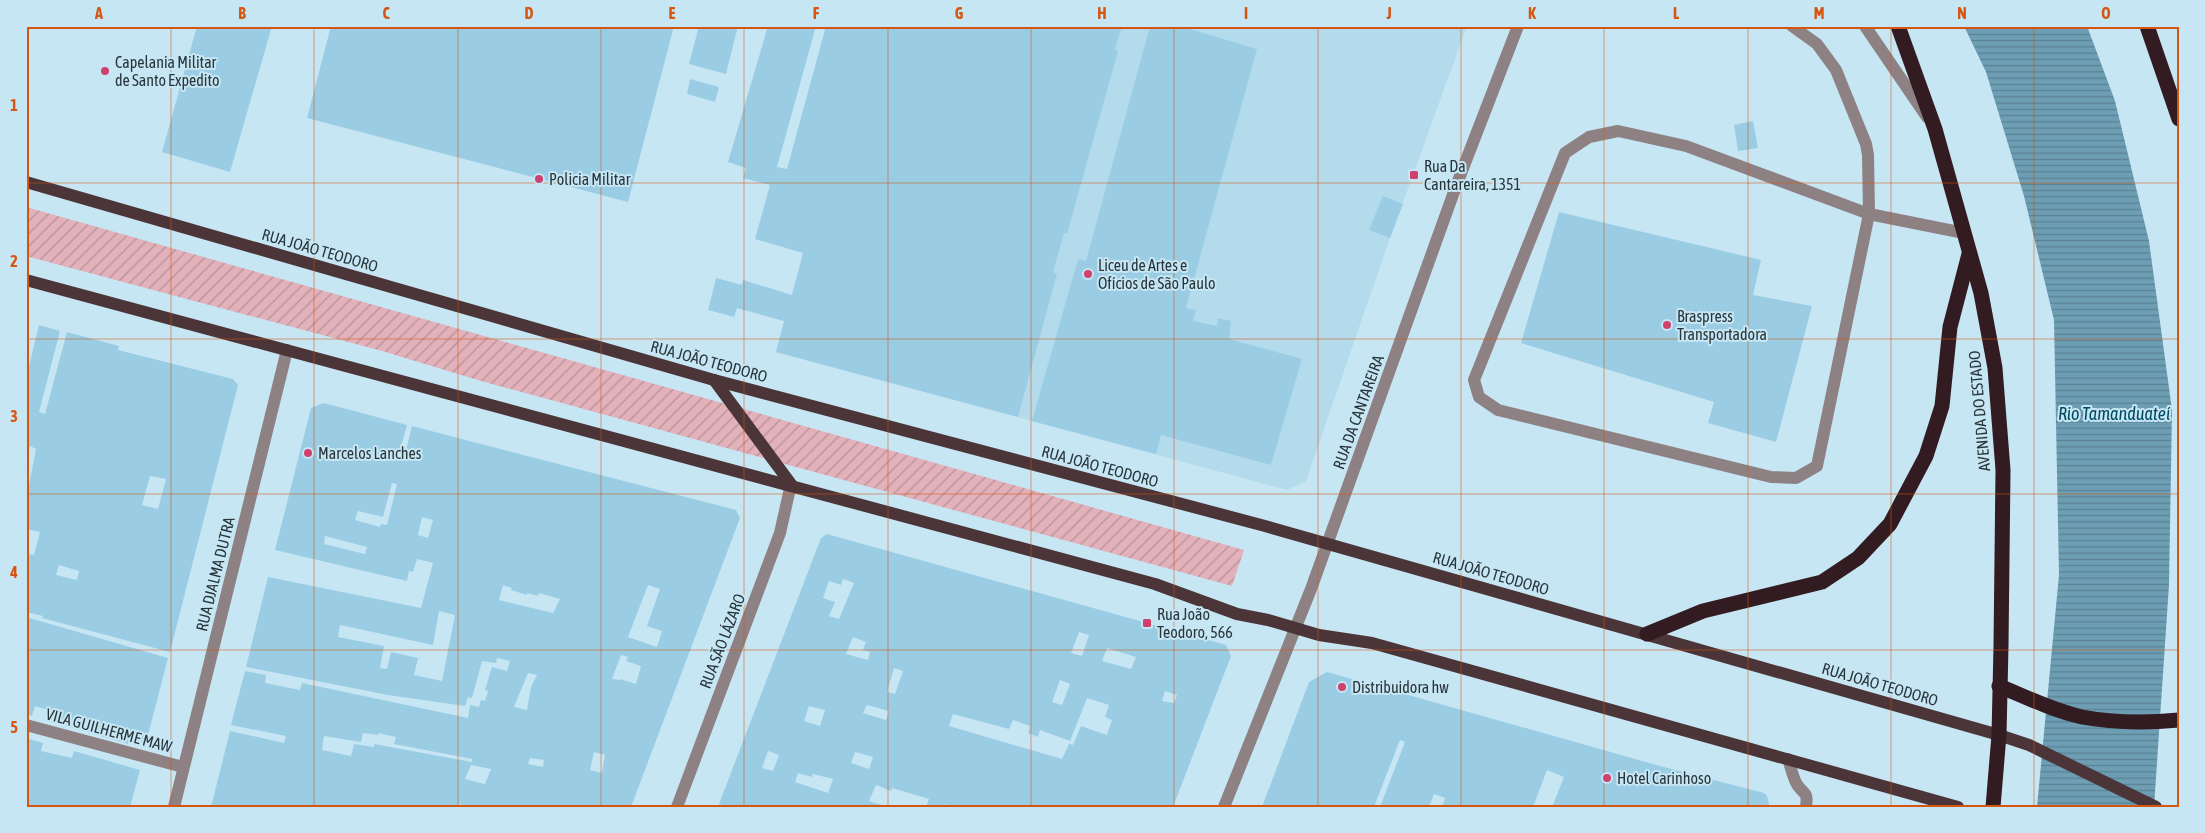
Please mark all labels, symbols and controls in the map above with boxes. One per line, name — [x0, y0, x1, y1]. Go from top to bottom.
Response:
text: A — [94, 4, 103, 22]
text: B — [238, 4, 246, 22]
text: C — [382, 4, 390, 22]
text: D — [525, 4, 534, 22]
text: E — [669, 4, 676, 22]
text: F — [813, 4, 820, 22]
text: G — [955, 4, 964, 22]
text: H — [1097, 4, 1107, 22]
text: I — [1244, 4, 1248, 22]
text: J — [1385, 4, 1392, 22]
text: K — [1528, 4, 1536, 22]
text: L — [1673, 4, 1680, 22]
text: M — [1814, 4, 1824, 22]
text: N — [1957, 4, 1967, 22]
text: O — [2101, 4, 2111, 22]
place label: Capelania Militar de Santo Expedito — [115, 53, 219, 90]
marker: Capelania Militar de Santo Expedito — [99, 65, 111, 77]
text: 1 — [10, 96, 18, 114]
place label: Rua Da Cantareira, 1351 — [1424, 157, 1521, 193]
marker: Rua Da Cantareira, 1351 — [1408, 169, 1420, 181]
place label: Policia Militar — [549, 170, 631, 188]
marker: Policia Militar — [533, 173, 545, 185]
street label: RUA JOÃO TEODORO — [260, 225, 380, 275]
text: 2 — [10, 252, 18, 270]
place label: Liceu de Artes e Ofícios de São Paulo — [1098, 256, 1216, 292]
marker: Liceu de Artes e Ofícios de São Paulo — [1082, 268, 1094, 280]
place label: Braspress Transportadora — [1677, 307, 1767, 344]
marker: Braspress Transportadora — [1661, 319, 1673, 331]
street label: RUA JOÃO TEODORO — [649, 337, 769, 385]
street label: AVENIDA DO ESTADO — [1965, 350, 1993, 472]
street label: RUA DA CANTAREIRA — [1329, 352, 1387, 471]
water label: Rio Tamanduateí — [2058, 403, 2171, 424]
text: 3 — [10, 407, 18, 425]
street label: RUA JOÃO TEODORO — [1040, 442, 1160, 490]
place label: Marcelos Lanches — [318, 444, 422, 462]
marker: Marcelos Lanches — [302, 447, 314, 459]
street label: RUA DJALMA DUTRA — [192, 515, 238, 633]
street label: RUA JOÃO TEODORO — [1431, 548, 1551, 598]
text: 4 — [9, 563, 18, 581]
street label: RUA SÃO LÁZARO — [696, 591, 748, 691]
place label: Rua João Teodoro, 566 — [1157, 605, 1233, 641]
marker: Rua João Teodoro, 566 — [1141, 617, 1153, 629]
street label: RUA JOÃO TEODORO — [1820, 659, 1940, 709]
place label: Distribuidora hw — [1352, 678, 1449, 696]
marker: Distribuidora hw — [1336, 681, 1348, 693]
street label: VILA GUILHERME MAW — [44, 704, 175, 756]
text: 5 — [10, 718, 18, 736]
place label: Hotel Carinhoso — [1617, 769, 1711, 787]
marker: Hotel Carinhoso — [1601, 772, 1613, 784]

